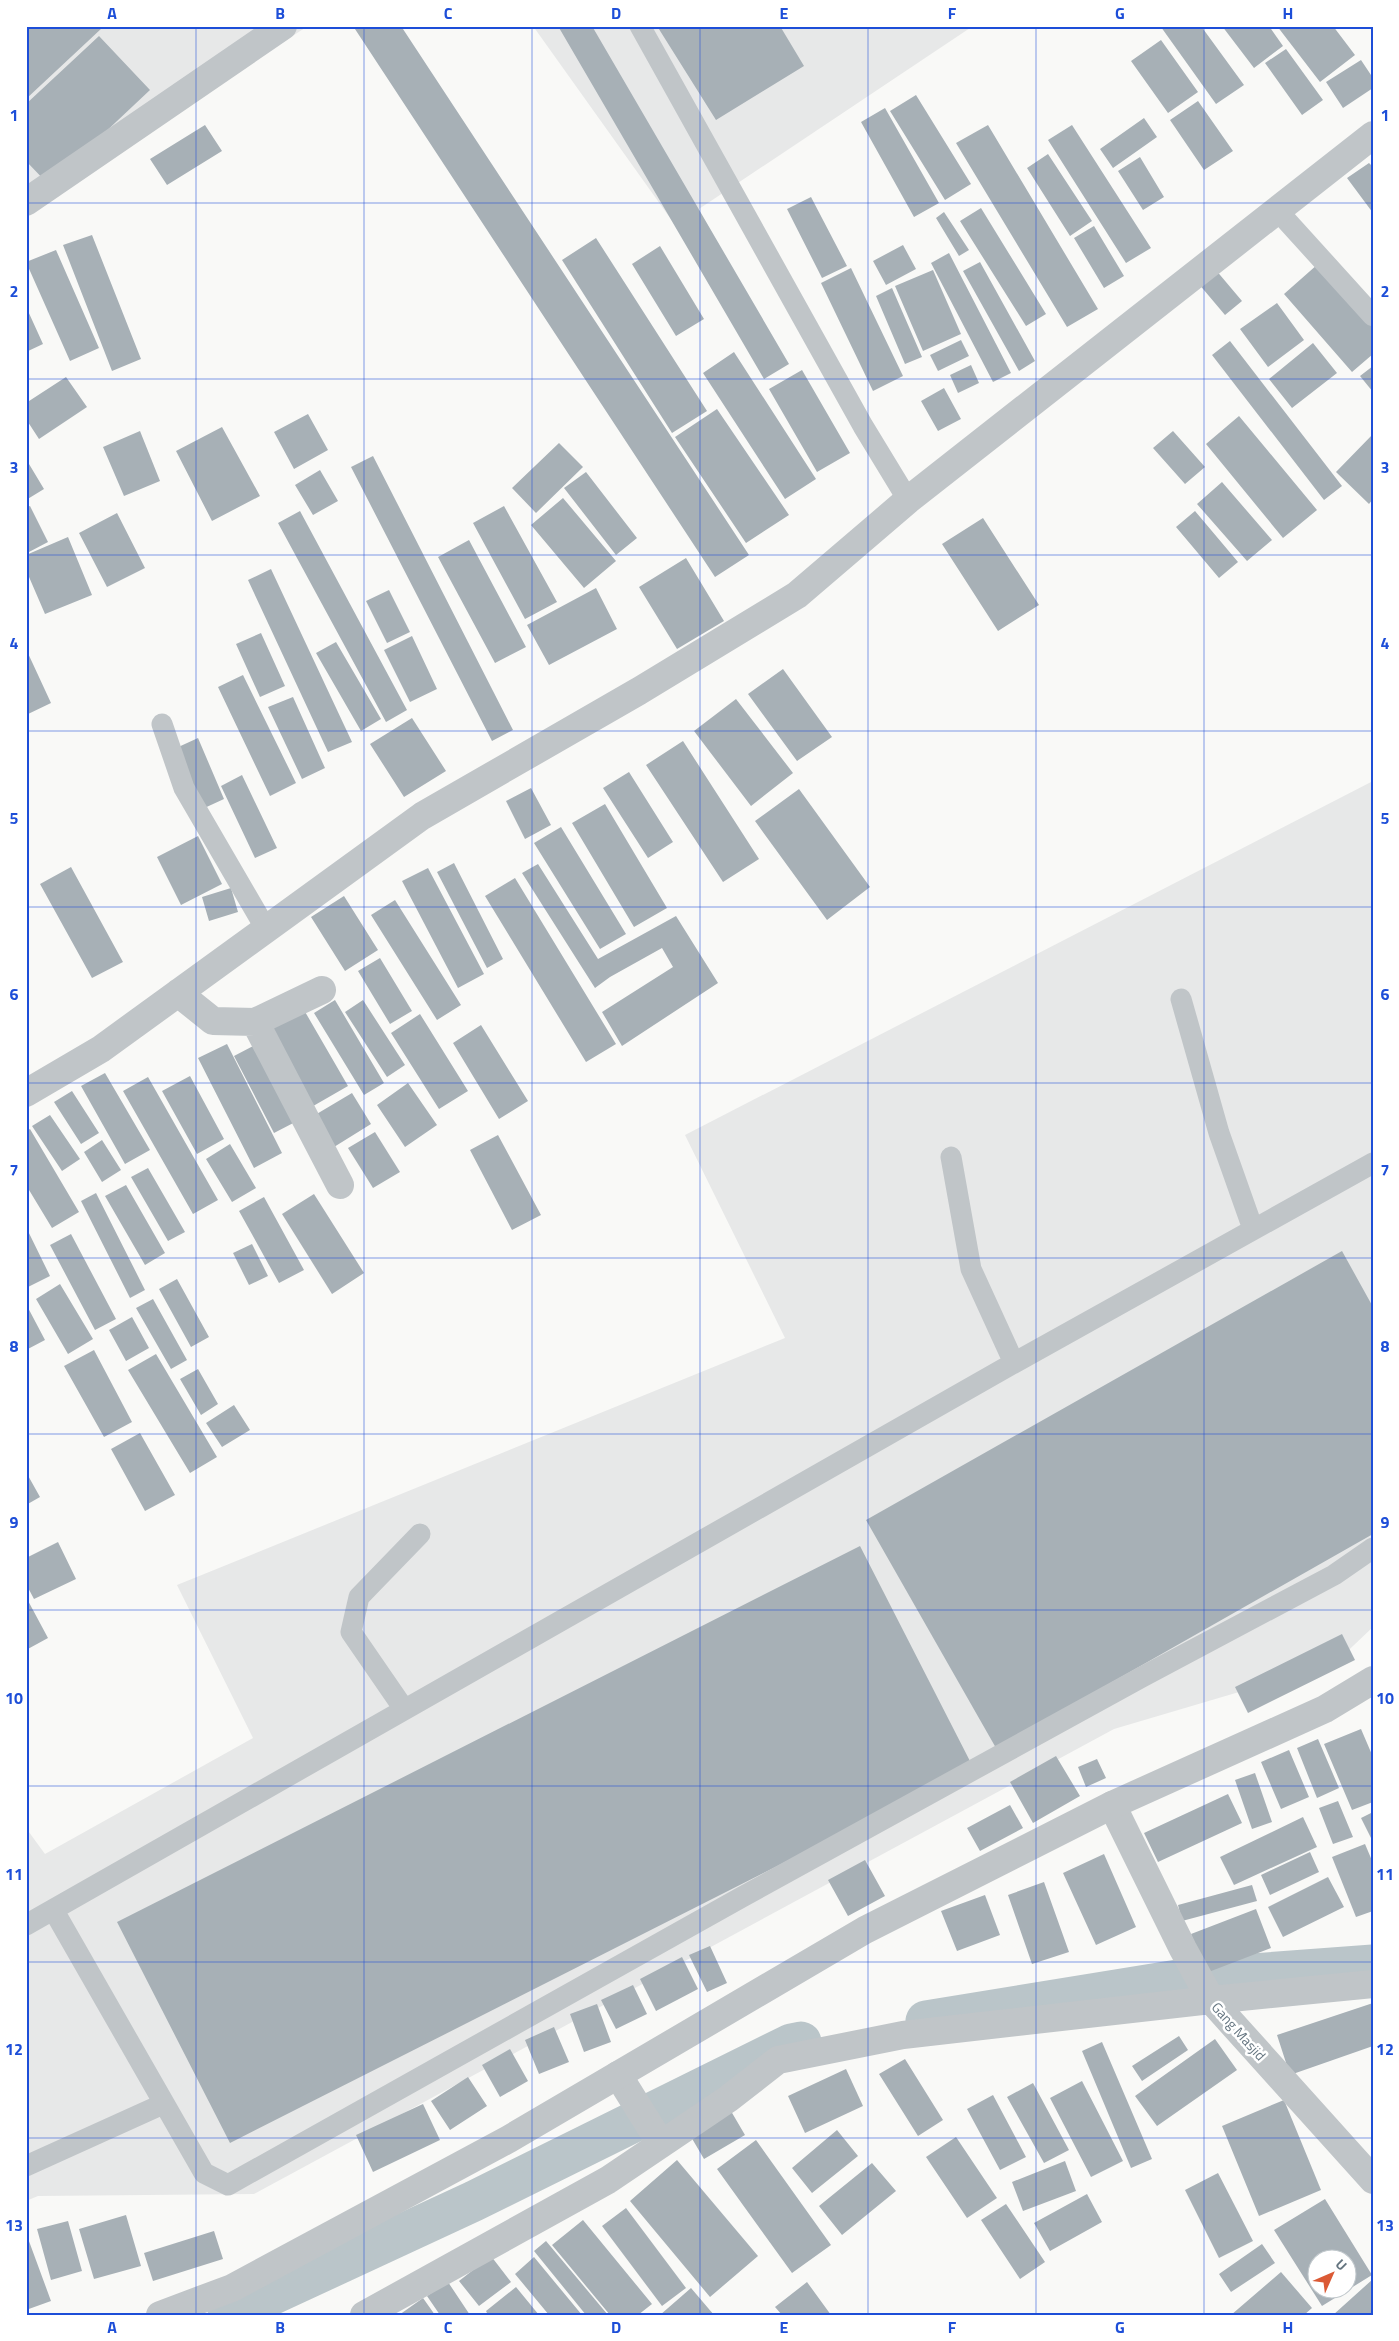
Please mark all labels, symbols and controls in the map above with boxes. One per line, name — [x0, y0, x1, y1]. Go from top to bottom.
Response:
text: A — [107, 1, 117, 25]
text: B — [275, 1, 285, 25]
text: C — [444, 1, 453, 25]
text: D — [611, 1, 621, 25]
text: E — [780, 1, 789, 25]
text: F — [948, 1, 957, 25]
text: G — [1115, 1, 1125, 25]
text: H — [1283, 1, 1293, 25]
text: 1 — [10, 103, 18, 127]
text: 1 — [1381, 103, 1389, 127]
text: 2 — [10, 279, 18, 303]
text: 2 — [1381, 279, 1389, 303]
text: 3 — [10, 455, 18, 479]
text: 3 — [1381, 455, 1389, 479]
text: 4 — [10, 631, 19, 655]
text: 4 — [1381, 631, 1390, 655]
text: 5 — [10, 806, 19, 830]
text: 5 — [1381, 806, 1390, 830]
text: 6 — [10, 982, 19, 1006]
text: 6 — [1381, 982, 1390, 1006]
text: 7 — [10, 1158, 18, 1182]
text: 7 — [1381, 1158, 1389, 1182]
text: 8 — [10, 1334, 19, 1358]
text: 8 — [1381, 1334, 1390, 1358]
text: 9 — [10, 1510, 19, 1534]
text: 9 — [1381, 1510, 1390, 1534]
text: 10 — [5, 1686, 23, 1710]
text: 10 — [1376, 1686, 1394, 1710]
text: 11 — [5, 1862, 23, 1886]
text: 11 — [1376, 1862, 1394, 1886]
street label: Gang Masjid — [1207, 1997, 1271, 2065]
text: 12 — [5, 2037, 23, 2061]
text: 12 — [1376, 2037, 1394, 2061]
text: 13 — [5, 2213, 23, 2237]
text: 13 — [1376, 2213, 1394, 2237]
north arrow — [1306, 2248, 1356, 2298]
text: U — [1331, 2254, 1352, 2275]
text: A — [107, 2315, 117, 2339]
text: B — [275, 2315, 285, 2339]
text: C — [444, 2315, 453, 2339]
text: D — [611, 2315, 621, 2339]
text: E — [780, 2315, 789, 2339]
text: F — [948, 2315, 957, 2339]
text: G — [1115, 2315, 1125, 2339]
text: H — [1283, 2315, 1293, 2339]

